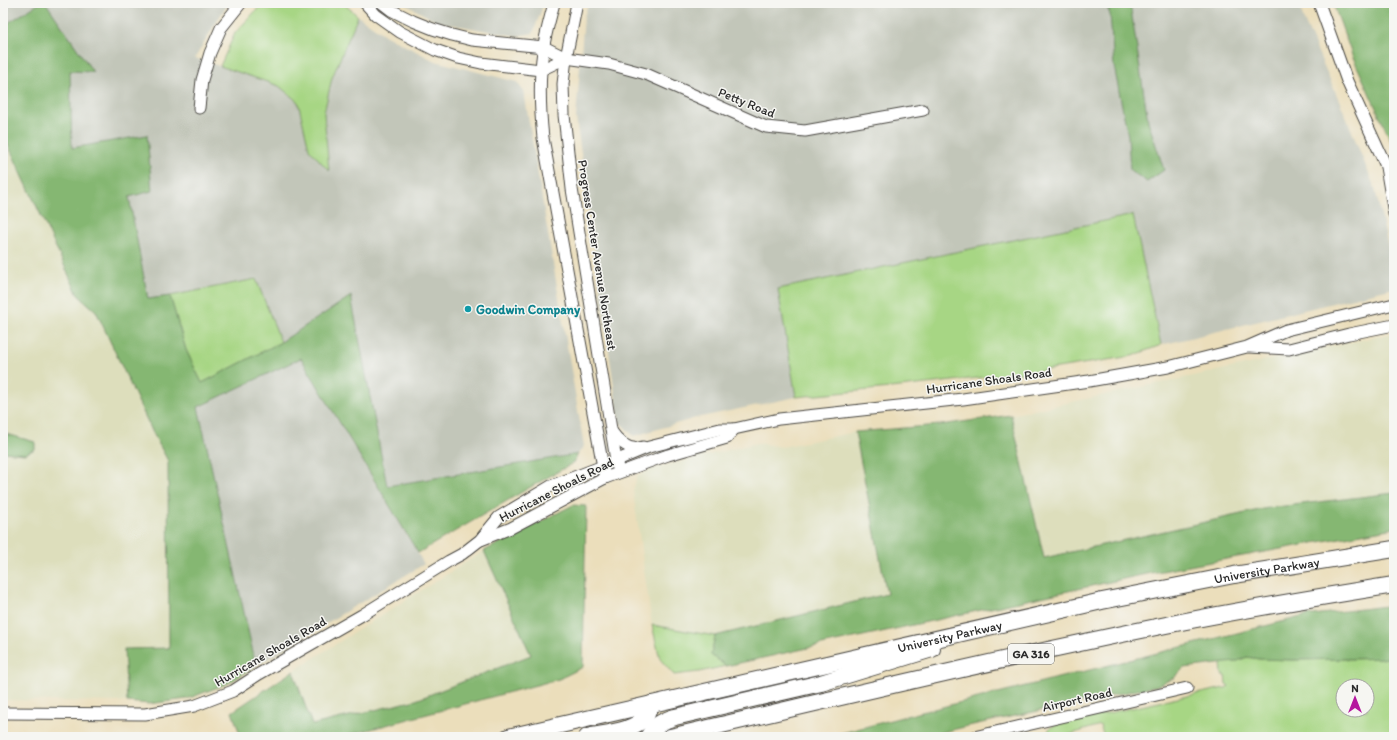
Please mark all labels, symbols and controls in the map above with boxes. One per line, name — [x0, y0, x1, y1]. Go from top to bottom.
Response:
street label: Petty Road — [716, 84, 777, 121]
street label: Progress Center Avenue Northeast — [575, 159, 620, 352]
place label: Goodwin Company — [476, 302, 581, 318]
marker: Goodwin Company — [463, 304, 473, 314]
street label: Hurricane Shoals Road — [925, 364, 1053, 397]
street label: Hurricane Shoals Road — [497, 454, 616, 525]
street label: University Parkway — [1213, 554, 1321, 587]
street label: Hurricane Shoals Road — [212, 613, 329, 690]
street label: University Parkway — [896, 617, 1003, 656]
road number: GA 316 — [1008, 644, 1054, 664]
north arrow — [1335, 678, 1375, 718]
text: N — [1351, 682, 1359, 695]
street label: Airport Road — [1041, 684, 1113, 715]

